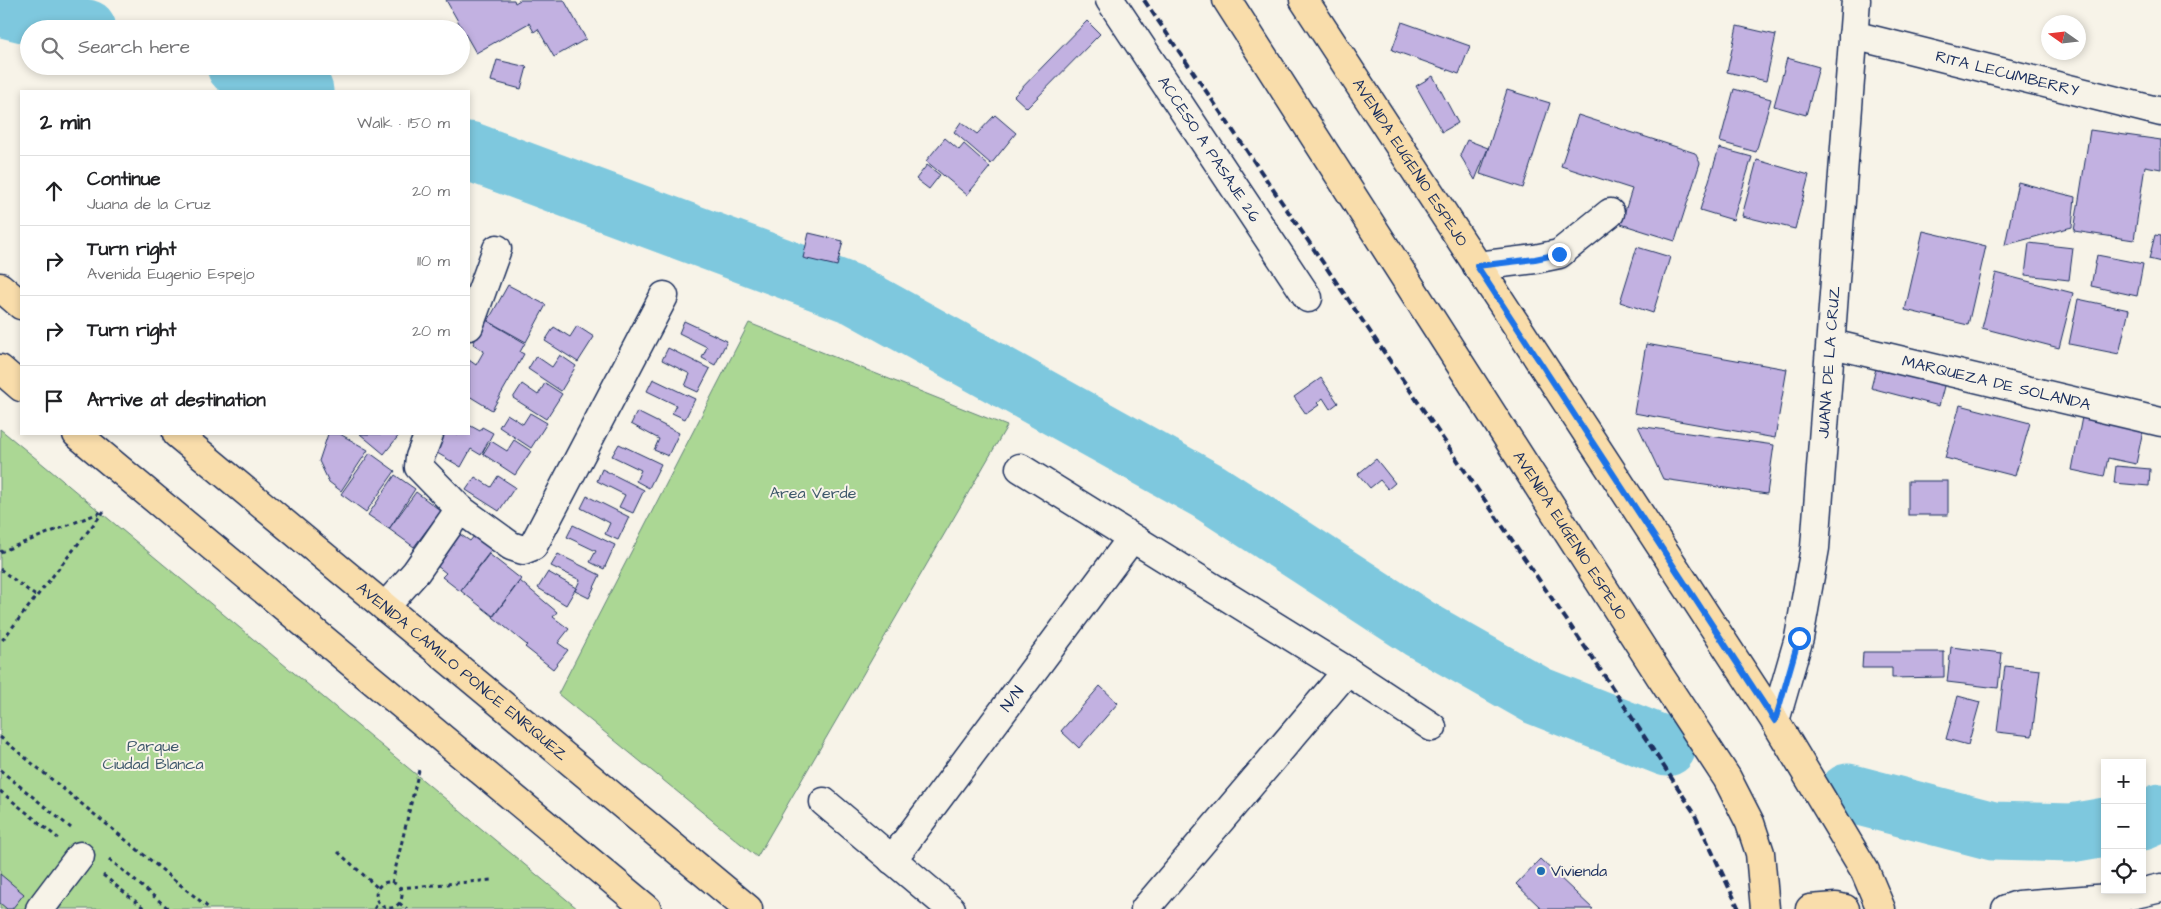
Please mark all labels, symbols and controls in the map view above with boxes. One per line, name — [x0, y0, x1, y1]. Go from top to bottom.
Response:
north arrow — [2041, 15, 2086, 60]
search box — [20, 20, 470, 75]
icon: search — [38, 34, 66, 62]
text: Search here — [78, 34, 190, 61]
street label: RITA LECUMBERRY — [1933, 45, 2082, 102]
street label: ACCESO A PASAJE 26 — [1153, 72, 1266, 226]
street label: AVENIDA EUGENIO ESPEJO — [1347, 74, 1473, 251]
text: 2 min — [40, 108, 90, 137]
text: Walk · 150 m — [357, 112, 450, 134]
text: Continue — [87, 166, 161, 193]
icon: ahead — [40, 177, 68, 205]
text: 20 m — [412, 180, 450, 202]
text: Juana de la Cruz — [87, 193, 211, 215]
text: Turn right — [87, 236, 176, 263]
route end — [1548, 243, 1571, 266]
icon: right — [40, 247, 68, 275]
text: 110 m — [417, 250, 450, 272]
text: Avenida Eugenio Espejo — [87, 263, 255, 285]
street label: JUANA DE LA CRUZ — [1812, 285, 1846, 439]
icon: right — [40, 317, 68, 345]
text: Turn right — [87, 317, 176, 344]
text: 20 m — [412, 320, 450, 342]
street label: MARQUEZA DE SOLANDA — [1900, 350, 2093, 416]
icon: arrive — [40, 387, 68, 415]
text: Arrive at destination — [87, 387, 266, 414]
street label: AVENIDA EUGENIO ESPEJO — [1508, 447, 1632, 624]
park label: Area Verde — [770, 482, 857, 504]
street label: AVENIDA CAMILO PONCE ENRIQUEZ — [352, 577, 573, 766]
route start — [1788, 627, 1811, 650]
street label: N/N — [995, 681, 1029, 716]
park label: Parque Ciudad Blanca — [102, 735, 204, 775]
map controls — [2101, 759, 2146, 894]
button: + — [2101, 759, 2146, 804]
button: − — [2101, 804, 2146, 849]
button: locate — [2101, 849, 2146, 894]
place label: Vivienda — [1551, 860, 1607, 882]
marker: Vivienda — [1535, 865, 1547, 877]

